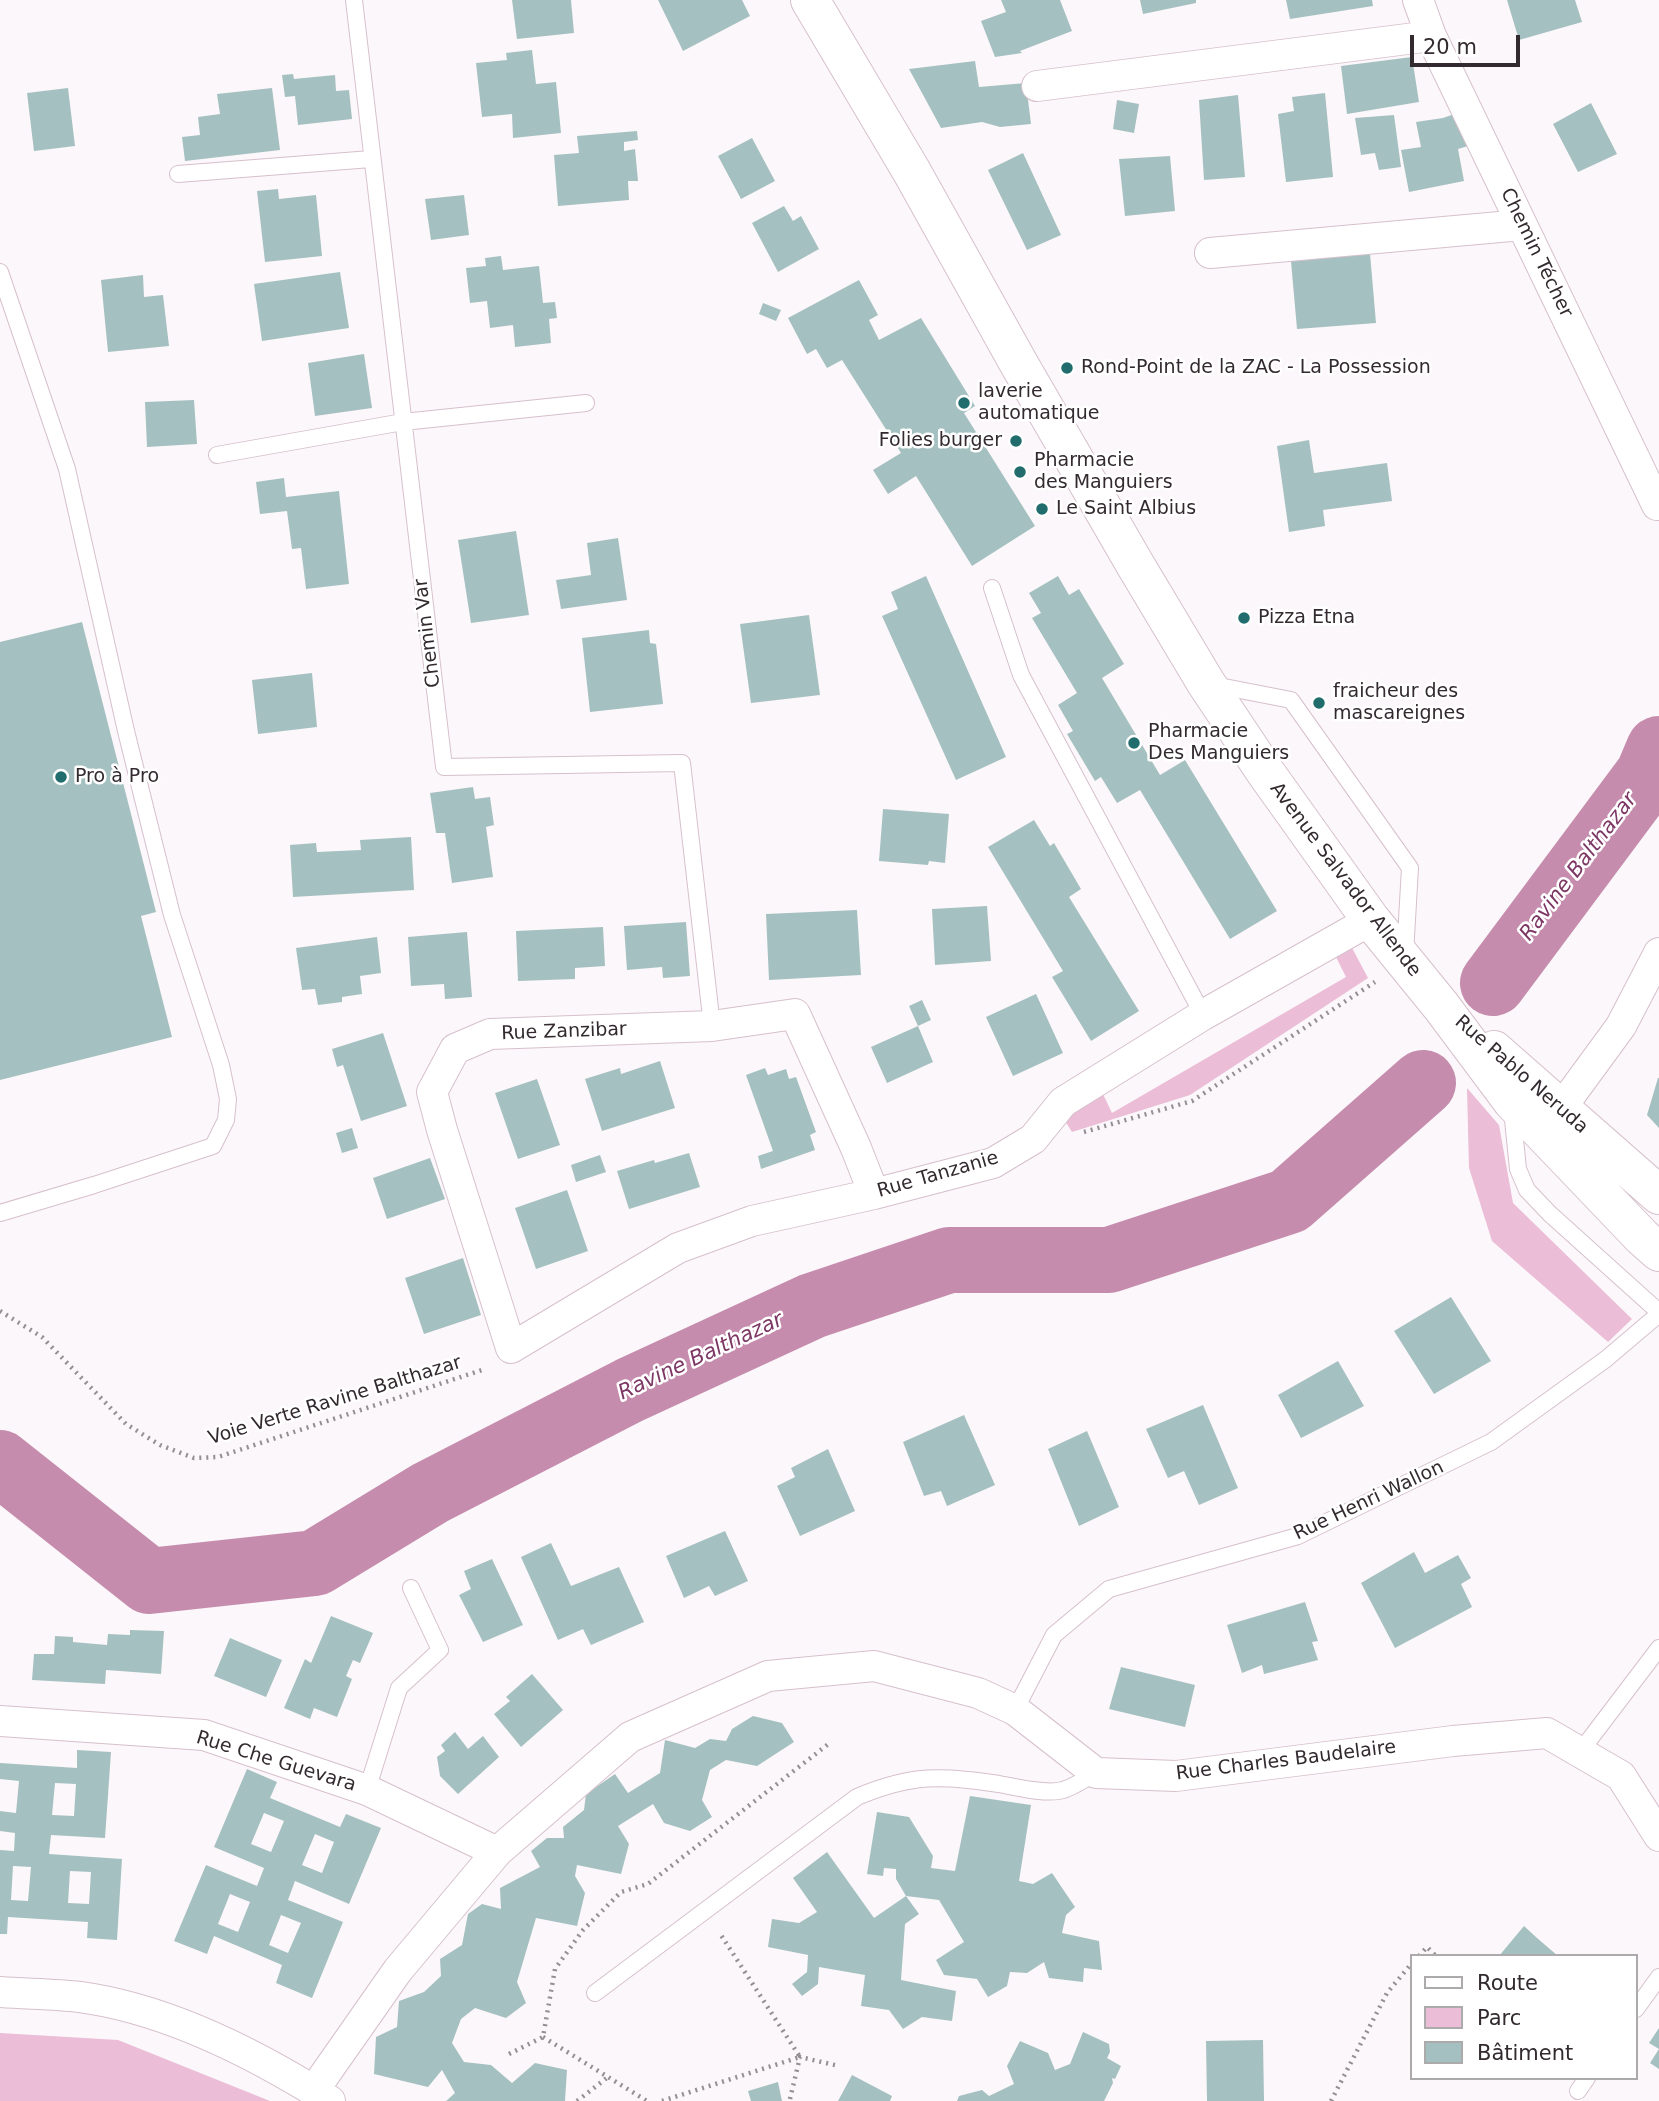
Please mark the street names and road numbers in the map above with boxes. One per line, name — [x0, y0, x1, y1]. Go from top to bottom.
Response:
street label: Chemin Técher — [1495, 185, 1577, 321]
street label: Chemin Var — [410, 577, 446, 689]
street label: Avenue Salvador Allende — [1265, 778, 1425, 982]
street label: Rue Pablo Neruda — [1450, 1011, 1592, 1139]
street label: Rue Zanzibar — [501, 1018, 627, 1046]
street label: Rue Tanzanie — [875, 1147, 1001, 1203]
street label: Voie Verte Ravine Balthazar — [206, 1352, 464, 1450]
street label: Rue Henri Wallon — [1290, 1456, 1448, 1546]
street label: Rue Che Guevara — [193, 1727, 359, 1797]
street label: Rue Charles Baudelaire — [1175, 1736, 1397, 1786]

